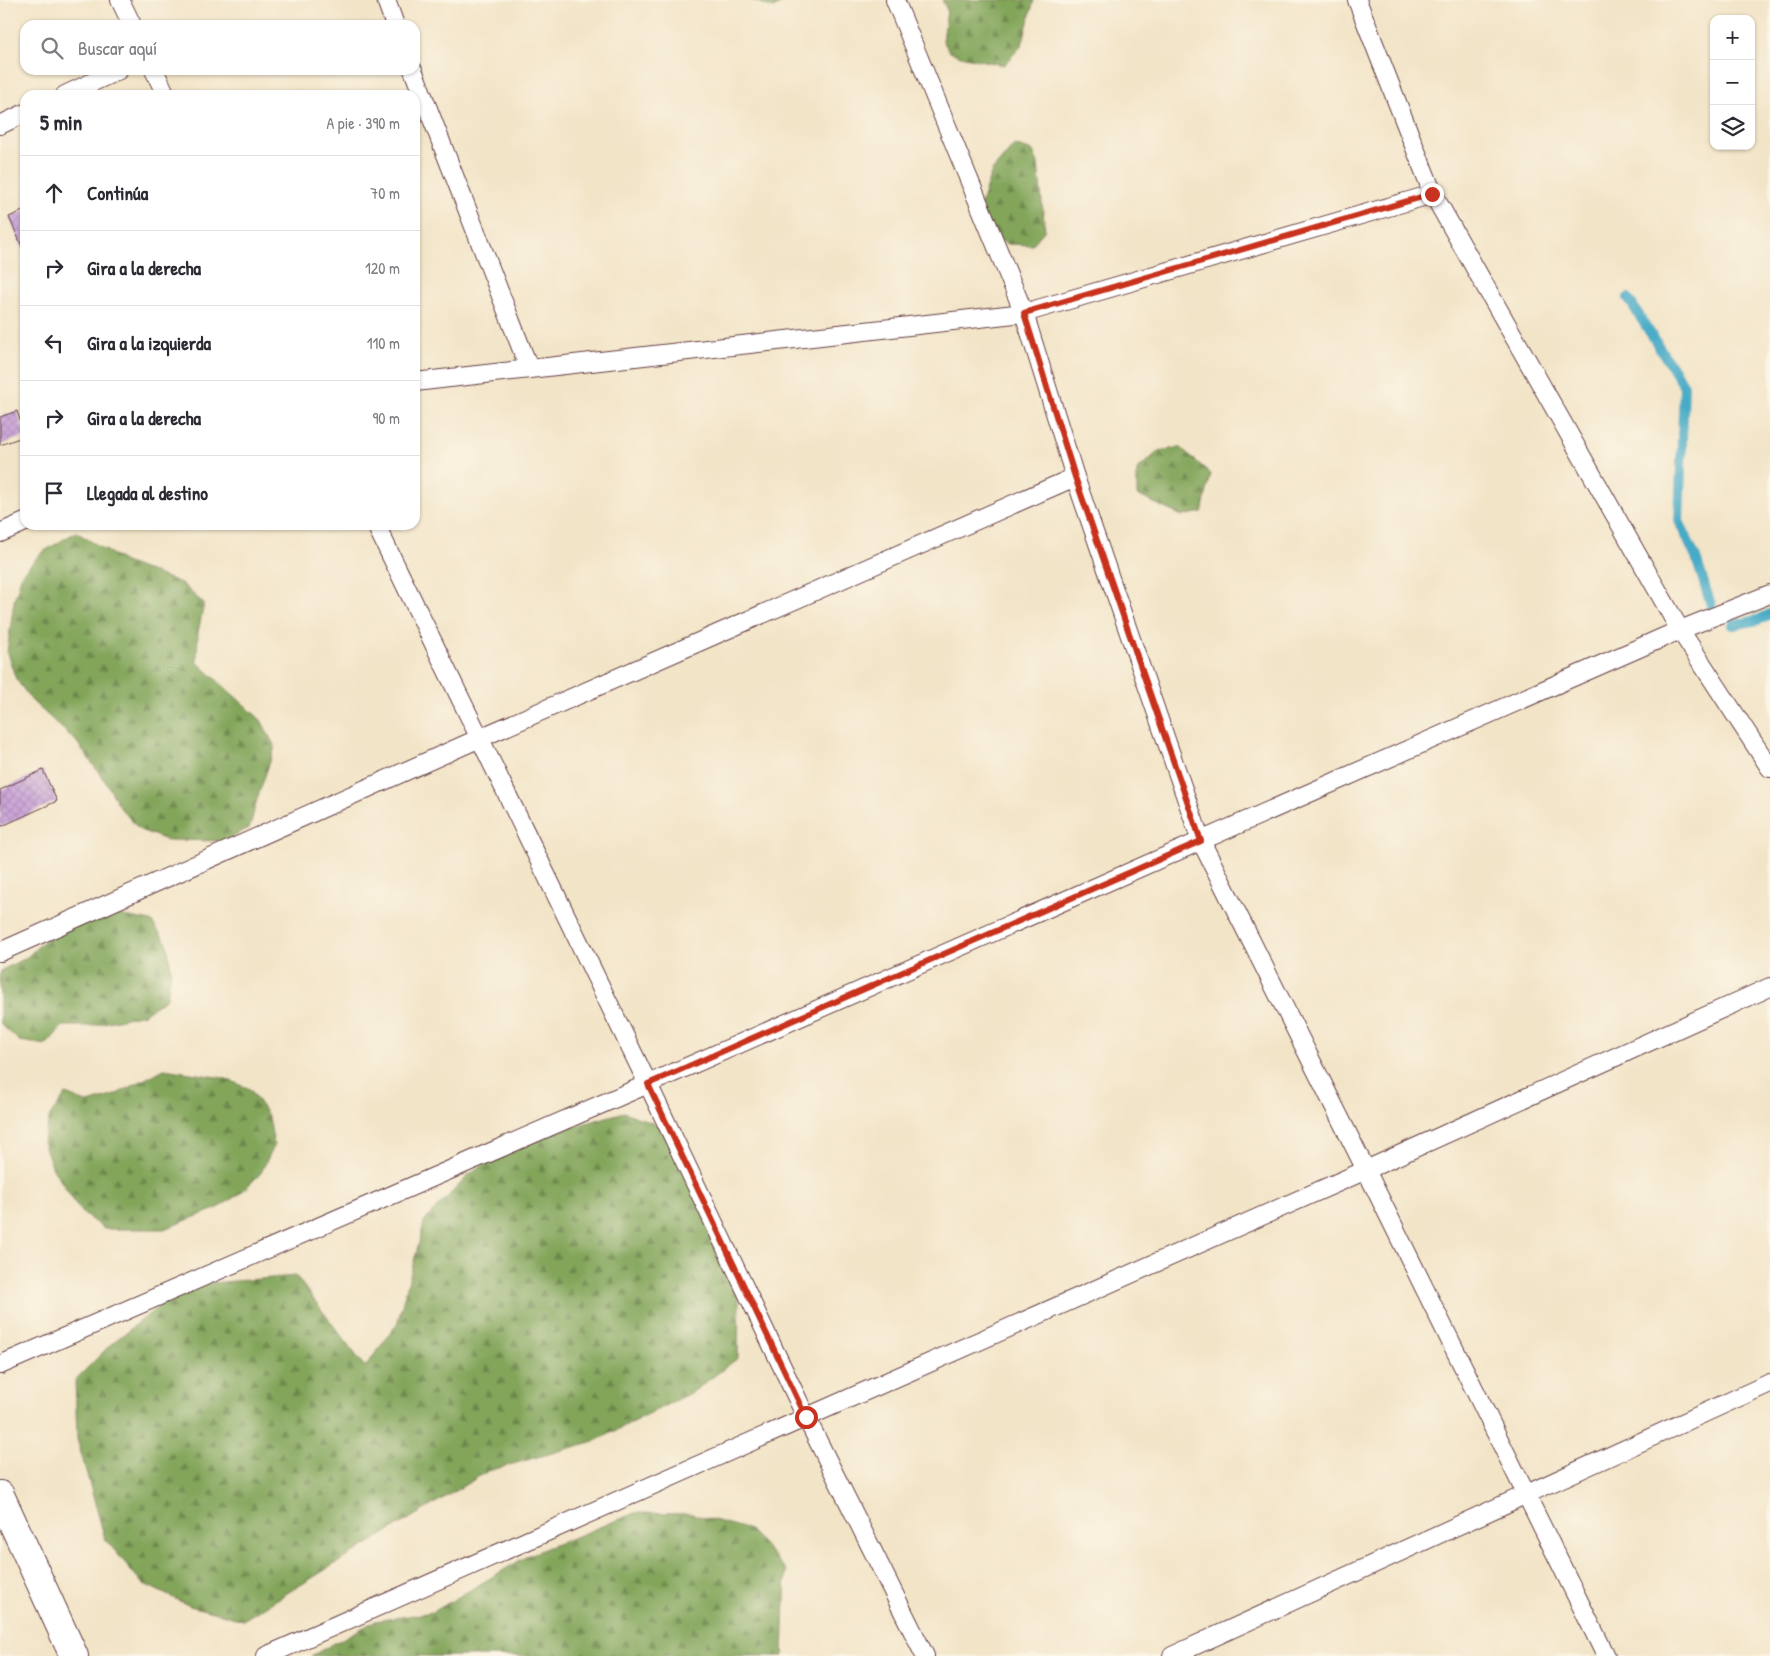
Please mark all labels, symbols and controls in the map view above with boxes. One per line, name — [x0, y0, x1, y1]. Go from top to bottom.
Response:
map controls — [1710, 15, 1755, 150]
button: + — [1710, 15, 1755, 60]
search box — [20, 20, 420, 75]
icon: search — [38, 34, 66, 62]
text: Buscar aquí — [78, 35, 157, 61]
button: − — [1710, 60, 1755, 105]
button: layers — [1710, 105, 1755, 150]
text: 5 min — [40, 108, 82, 137]
text: A pie · 390 m — [326, 112, 400, 134]
icon: ahead — [40, 179, 68, 207]
text: Continúa — [87, 180, 148, 206]
text: 70 m — [370, 182, 400, 204]
route end — [1421, 183, 1444, 206]
icon: right — [40, 254, 68, 282]
text: Gira a la derecha — [87, 255, 201, 281]
text: 120 m — [365, 257, 400, 279]
icon: left — [40, 329, 68, 357]
text: Gira a la izquierda — [87, 330, 211, 356]
text: 110 m — [367, 332, 400, 354]
icon: right — [40, 404, 68, 432]
text: Gira a la derecha — [87, 405, 201, 431]
text: 90 m — [372, 407, 400, 429]
icon: arrive — [40, 479, 68, 507]
text: Llegada al destino — [87, 480, 208, 506]
route start — [795, 1406, 818, 1429]

